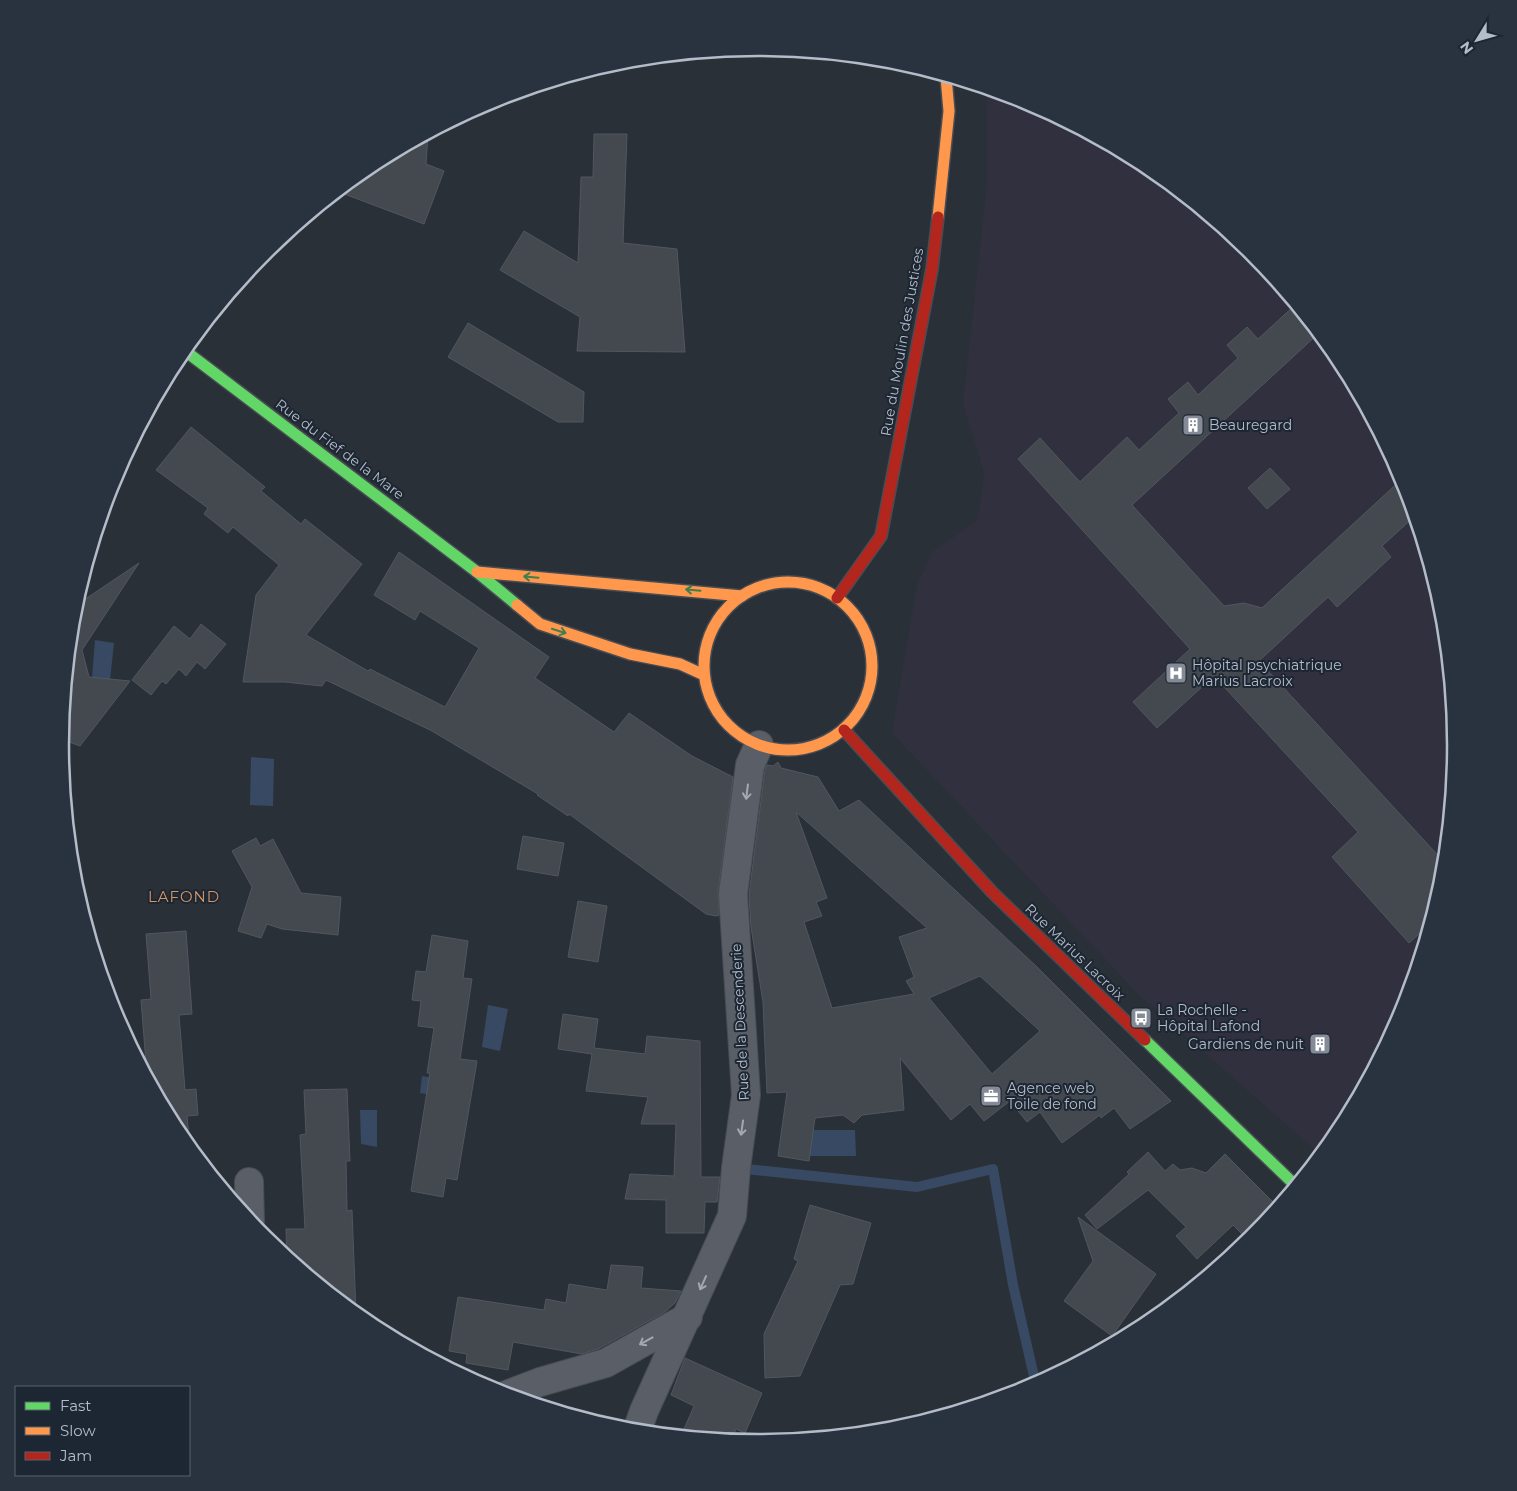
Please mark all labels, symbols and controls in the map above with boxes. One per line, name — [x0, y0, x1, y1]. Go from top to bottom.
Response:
north arrow — [1452, 15, 1502, 65]
text: N — [1456, 38, 1477, 58]
street label: Rue du Moulin des Justices — [877, 246, 927, 437]
street label: Rue du Fief de la Mare — [272, 395, 408, 503]
building icon: Beauregard — [1181, 413, 1205, 437]
place label: Beauregard — [1209, 416, 1292, 434]
one-way arrow — [524, 572, 540, 582]
one-way arrow — [686, 586, 702, 595]
one-way arrow — [551, 626, 567, 636]
place label: Hôpital psychiatrique Marius Lacroix — [1192, 656, 1342, 690]
hospital icon: Hôpital psychiatrique Marius Lacroix — [1164, 661, 1188, 685]
one-way arrow — [742, 783, 752, 799]
district label: LAFOND — [148, 887, 220, 906]
street label: Rue Marius Lacroix — [1021, 900, 1129, 1005]
street label: Rue de la Descenderie — [727, 943, 753, 1101]
place label: La Rochelle - Hôpital Lafond — [1157, 1001, 1260, 1035]
bus stop icon: La Rochelle - Hôpital Lafond — [1129, 1006, 1153, 1030]
building icon: Gardiens de nuit — [1308, 1032, 1332, 1056]
place label: Gardiens de nuit — [1188, 1035, 1304, 1053]
place label: Agence web Toile de fond — [1007, 1079, 1097, 1113]
office icon: Agence web Toile de fond — [979, 1084, 1003, 1108]
one-way arrow — [736, 1119, 746, 1135]
one-way arrow — [697, 1276, 706, 1291]
one-way arrow — [638, 1336, 653, 1346]
legend — [15, 1386, 190, 1476]
text: Fast — [60, 1396, 91, 1415]
text: Slow — [60, 1421, 96, 1440]
text: Jam — [59, 1446, 92, 1465]

